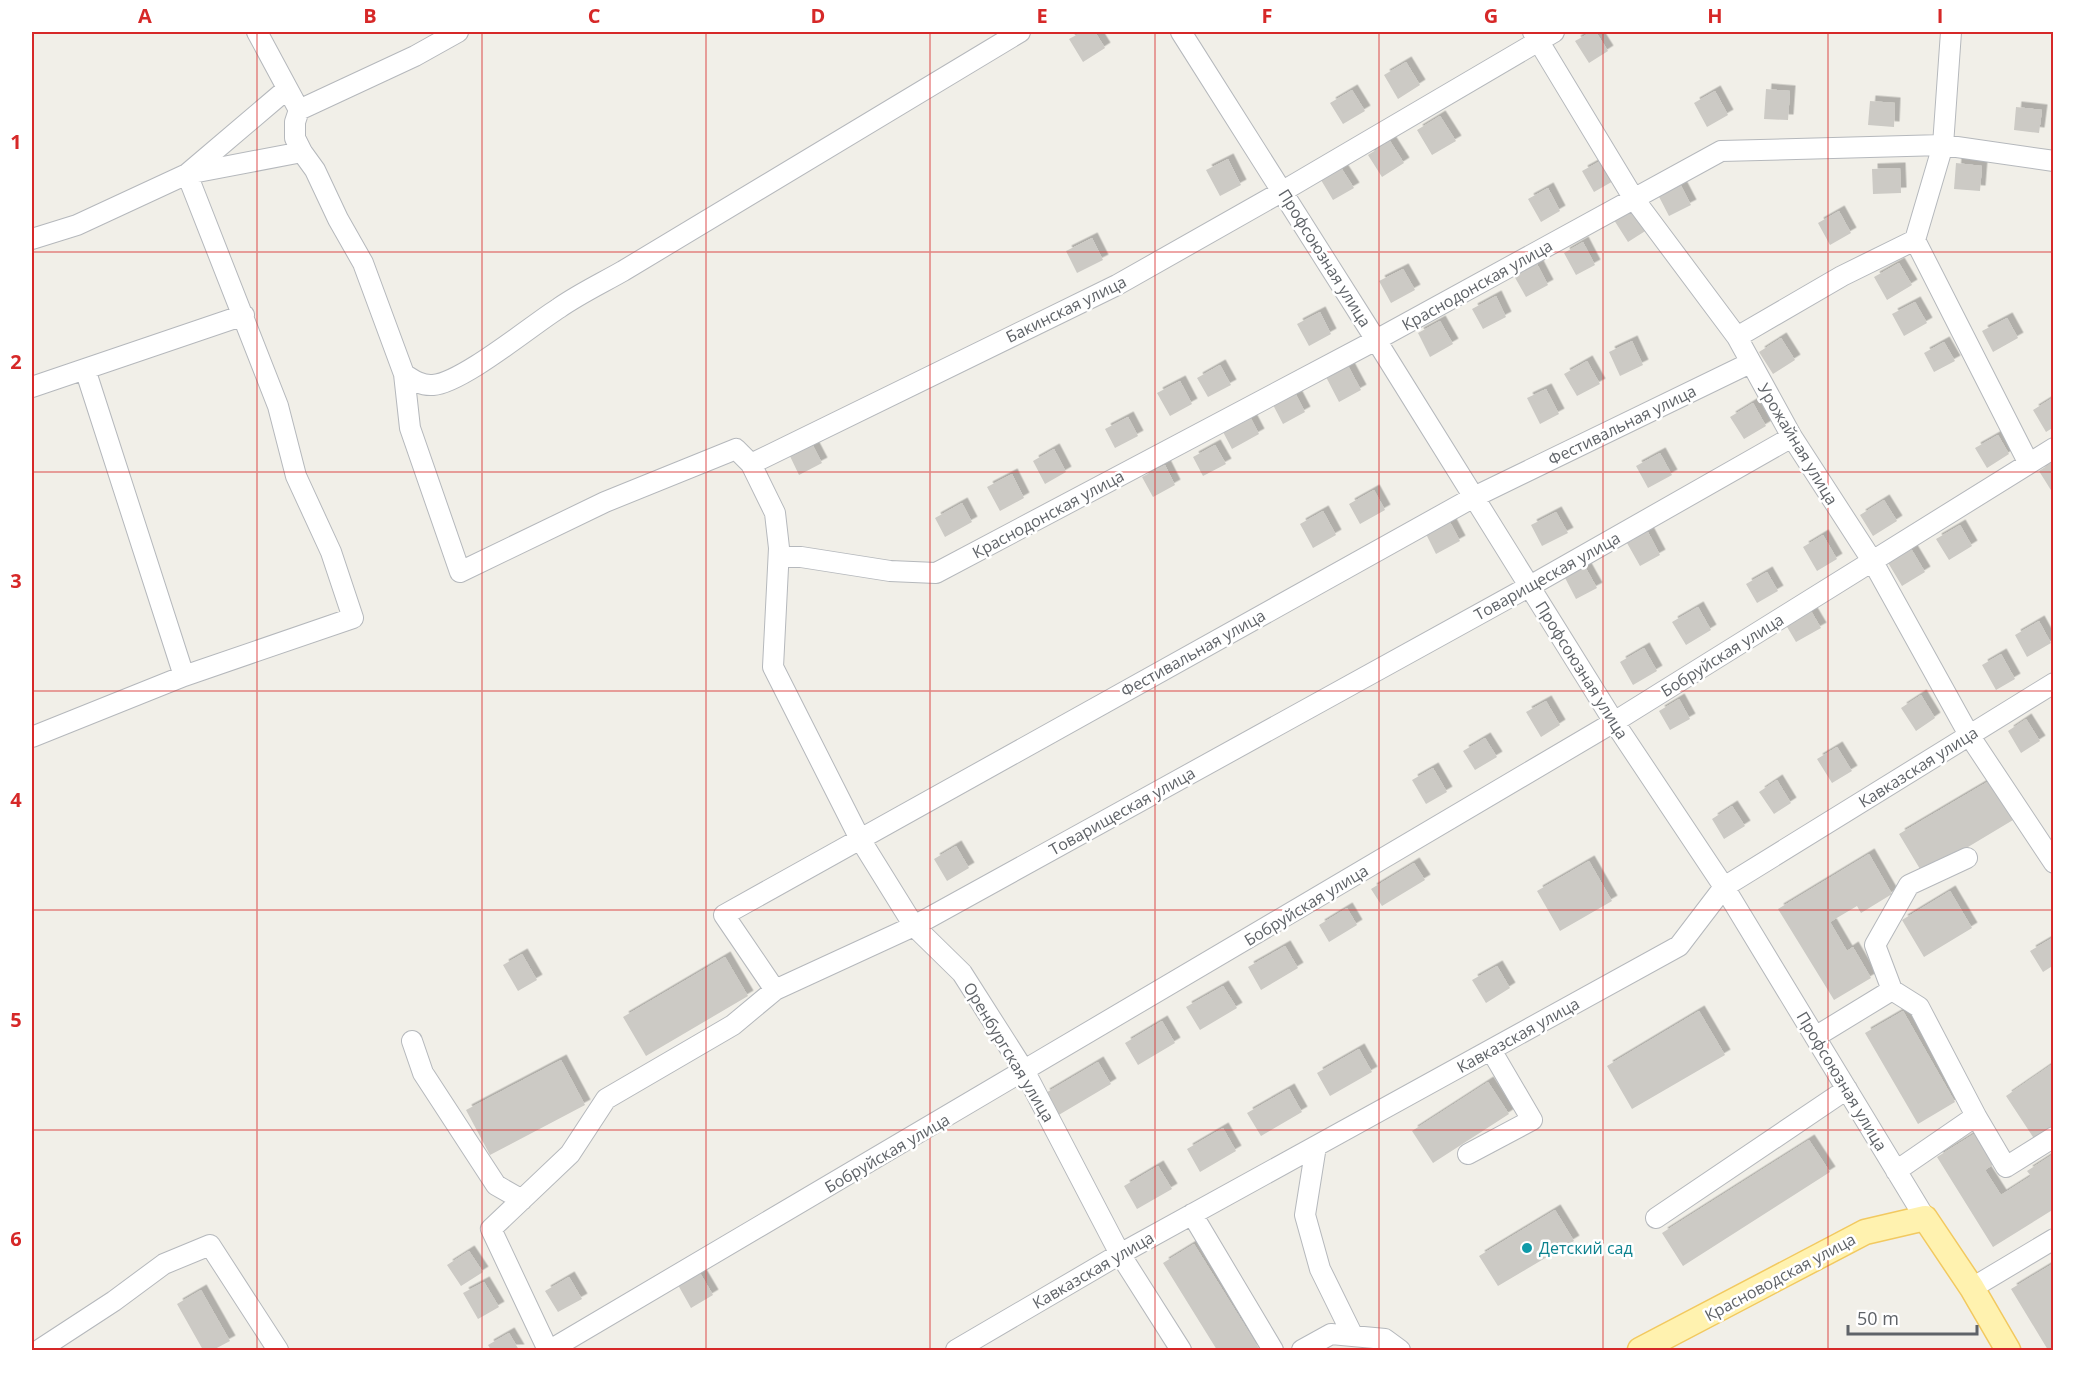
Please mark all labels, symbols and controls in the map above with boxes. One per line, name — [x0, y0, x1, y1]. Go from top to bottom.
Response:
text: A — [138, 2, 152, 29]
text: B — [363, 2, 377, 29]
text: C — [588, 2, 601, 29]
text: D — [811, 2, 825, 29]
text: E — [1036, 2, 1048, 29]
text: F — [1262, 2, 1272, 29]
text: G — [1484, 2, 1498, 29]
text: H — [1707, 2, 1723, 29]
text: I — [1937, 2, 1943, 29]
text: 1 — [10, 128, 22, 155]
street label: Профсоюзная улица — [1274, 185, 1376, 331]
street label: Краснодонская улица — [1398, 234, 1556, 336]
street label: Бакинская улица — [1002, 270, 1130, 348]
text: 2 — [10, 348, 22, 375]
street label: Урожайная улица — [1753, 379, 1843, 509]
street label: Фестивальная улица — [1544, 380, 1700, 470]
street label: Краснодонская улица — [968, 465, 1128, 563]
street label: Товарищеская улица — [1470, 527, 1624, 625]
text: 3 — [10, 567, 22, 594]
street label: Профсоюзная улица — [1531, 597, 1633, 743]
street label: Фестивальная улица — [1117, 604, 1269, 702]
street label: Бобруйская улица — [1656, 608, 1788, 702]
street label: Кавказская улица — [1854, 721, 1982, 813]
street label: Товарищеская улица — [1045, 762, 1199, 860]
text: 4 — [10, 786, 22, 813]
street label: Бобруйская улица — [1240, 859, 1372, 951]
street label: Оренбургская улица — [958, 978, 1060, 1126]
street label: Кавказская улица — [1453, 992, 1583, 1078]
text: 5 — [10, 1006, 22, 1033]
street label: Профсоюзная улица — [1792, 1007, 1892, 1155]
street label: Бобруйская улица — [820, 1108, 954, 1198]
text: 6 — [10, 1225, 22, 1252]
street label: Кавказская улица — [1028, 1226, 1158, 1314]
street label: Красноводская улица — [1701, 1228, 1859, 1326]
place label: Детский сад — [1539, 1237, 1633, 1259]
marker: Детский сад — [1520, 1241, 1534, 1255]
scale bar — [1848, 1298, 1977, 1336]
text: 50 m — [1857, 1306, 1899, 1330]

